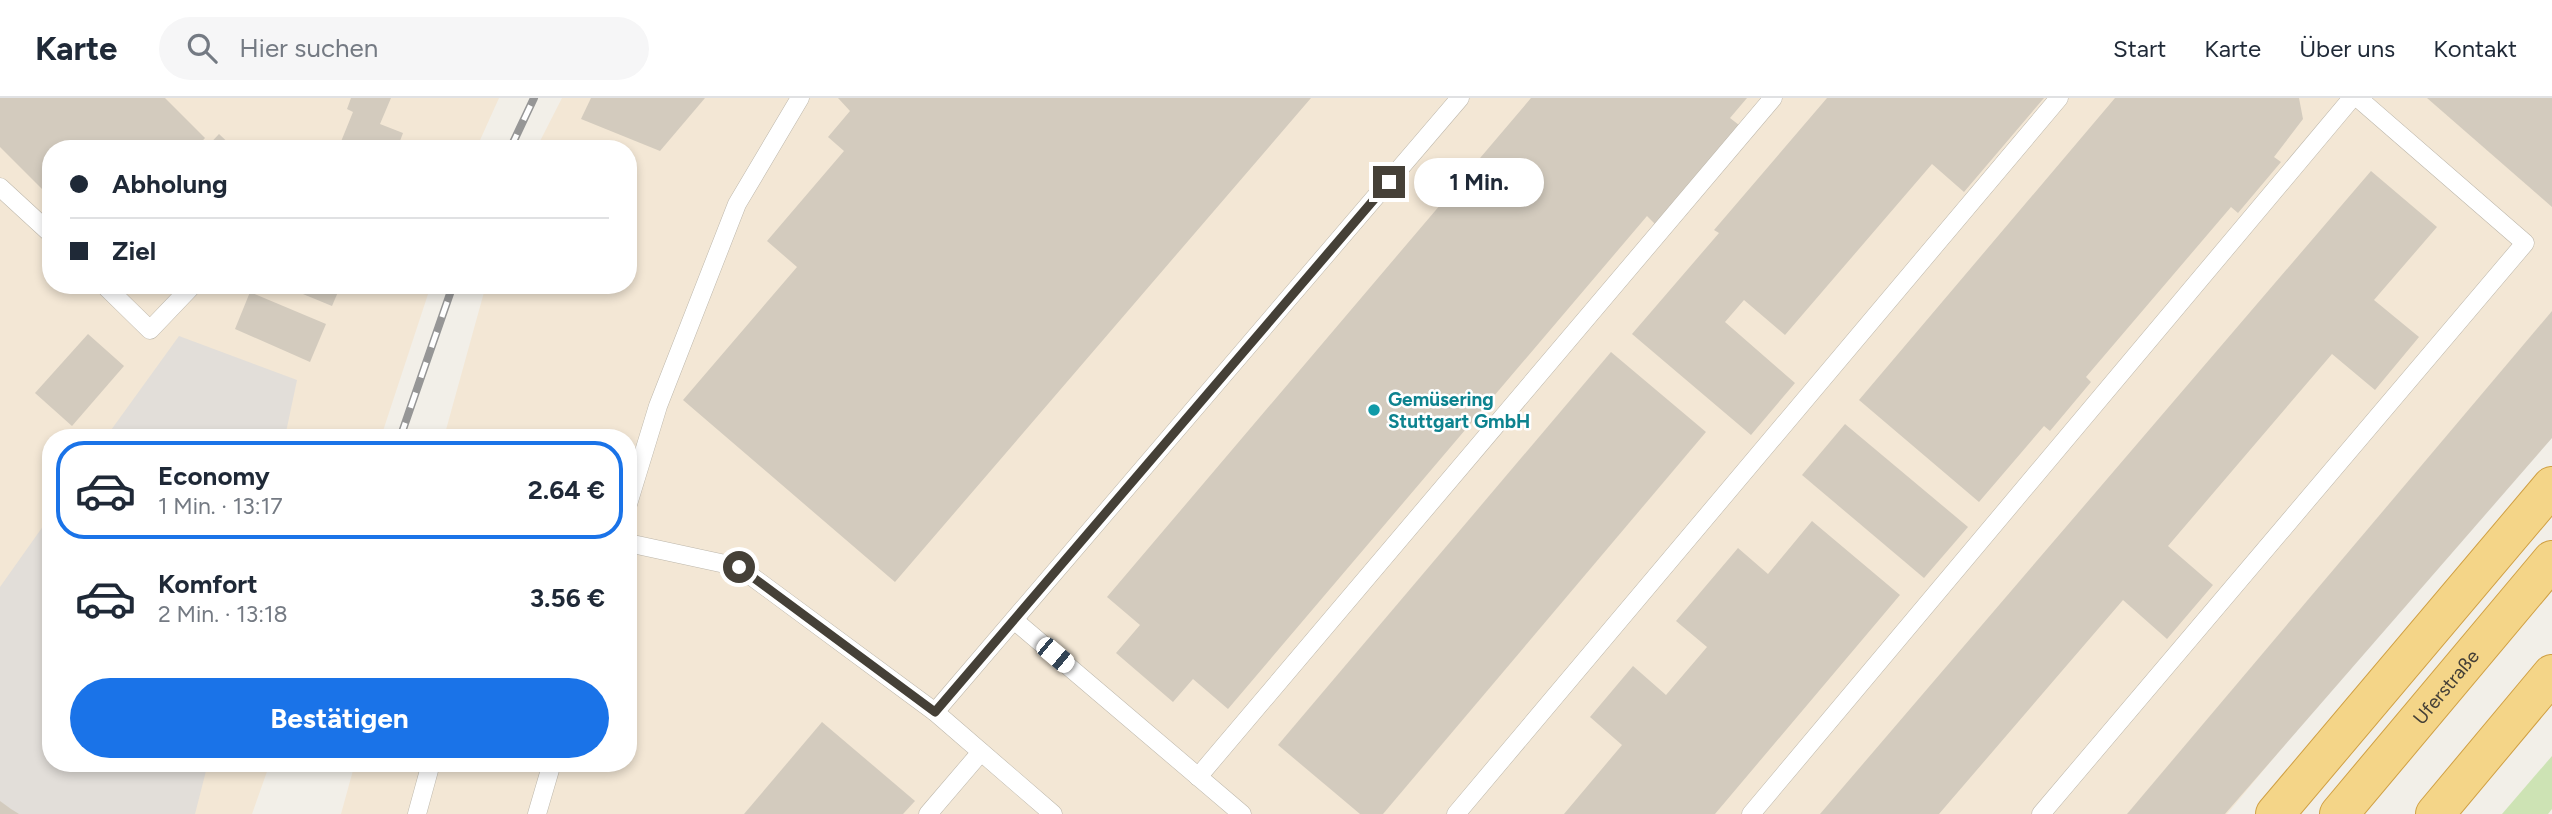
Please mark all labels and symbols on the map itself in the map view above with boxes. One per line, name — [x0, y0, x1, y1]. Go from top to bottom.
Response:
callout: 1 Min. — [1414, 158, 1543, 206]
route end — [1373, 166, 1405, 198]
place label: Gemüsering Stuttgart GmbH — [1388, 388, 1530, 433]
marker: Gemüsering Stuttgart GmbH — [1366, 402, 1382, 418]
route start — [723, 551, 755, 583]
car — [1033, 633, 1078, 677]
street label: Uferstraße — [2408, 645, 2484, 729]

